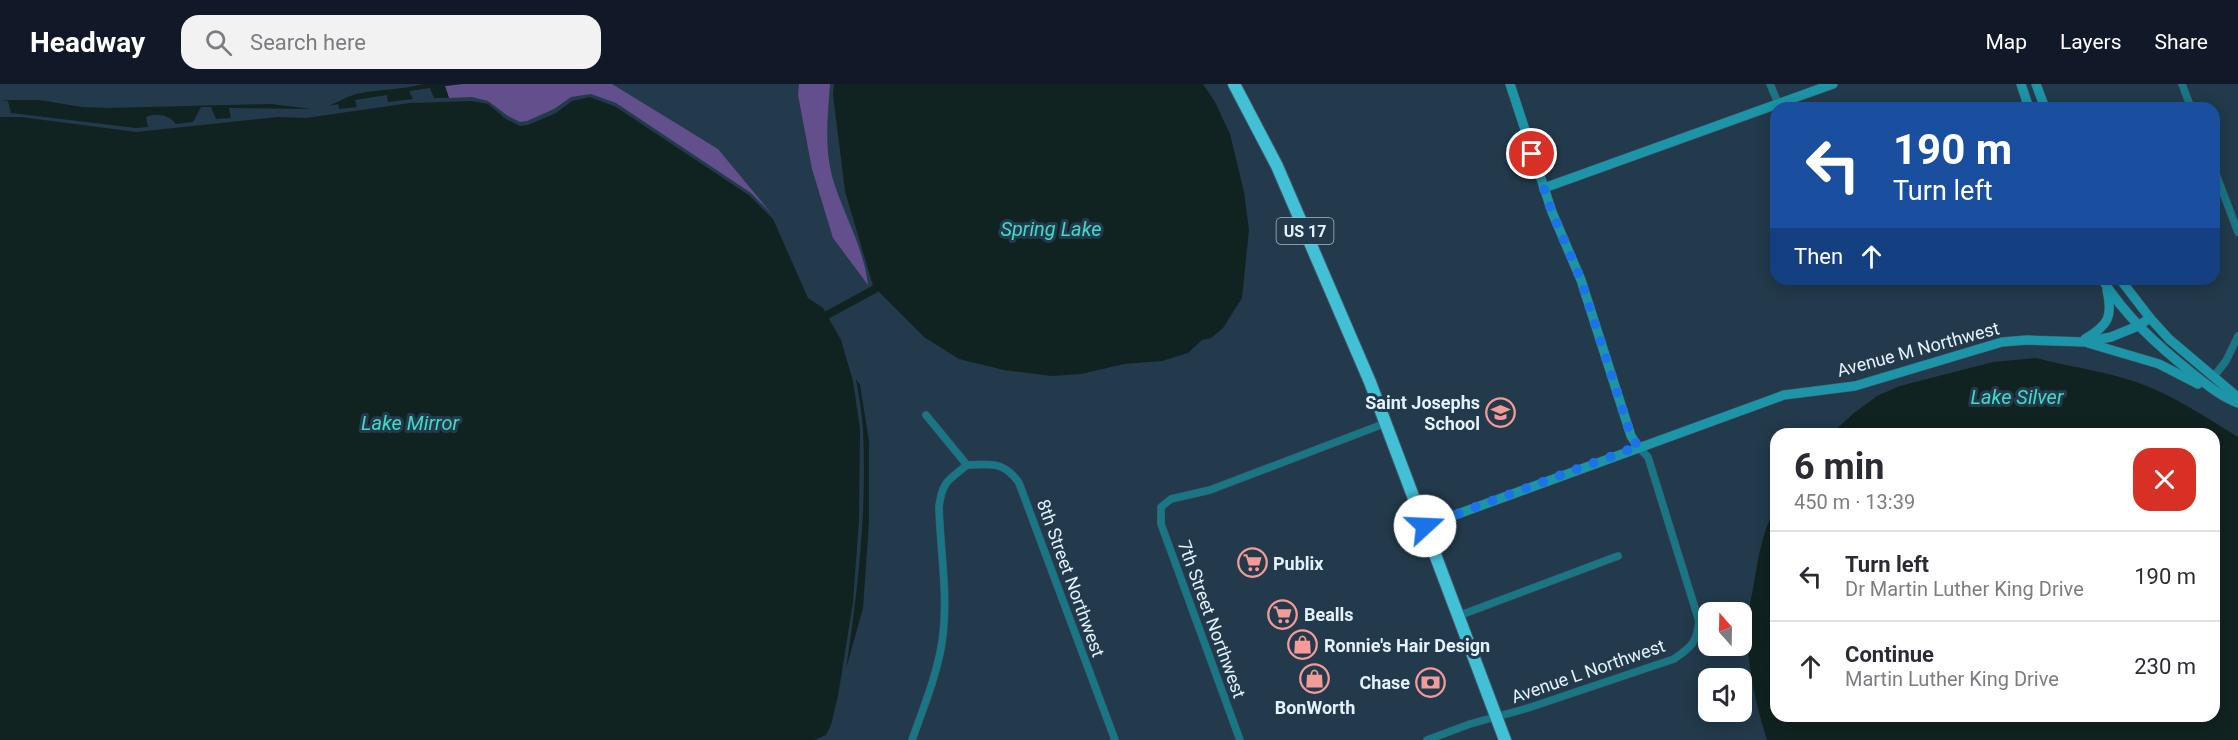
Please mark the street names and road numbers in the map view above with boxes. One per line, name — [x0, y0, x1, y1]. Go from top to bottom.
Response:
road number: US 17 — [1276, 218, 1334, 244]
street label: Avenue M Northwest — [1835, 317, 2002, 381]
street label: 8th Street Northwest — [1033, 496, 1109, 660]
street label: 7th Street Northwest — [1174, 537, 1250, 701]
street label: Avenue L Northwest — [1508, 635, 1668, 707]

